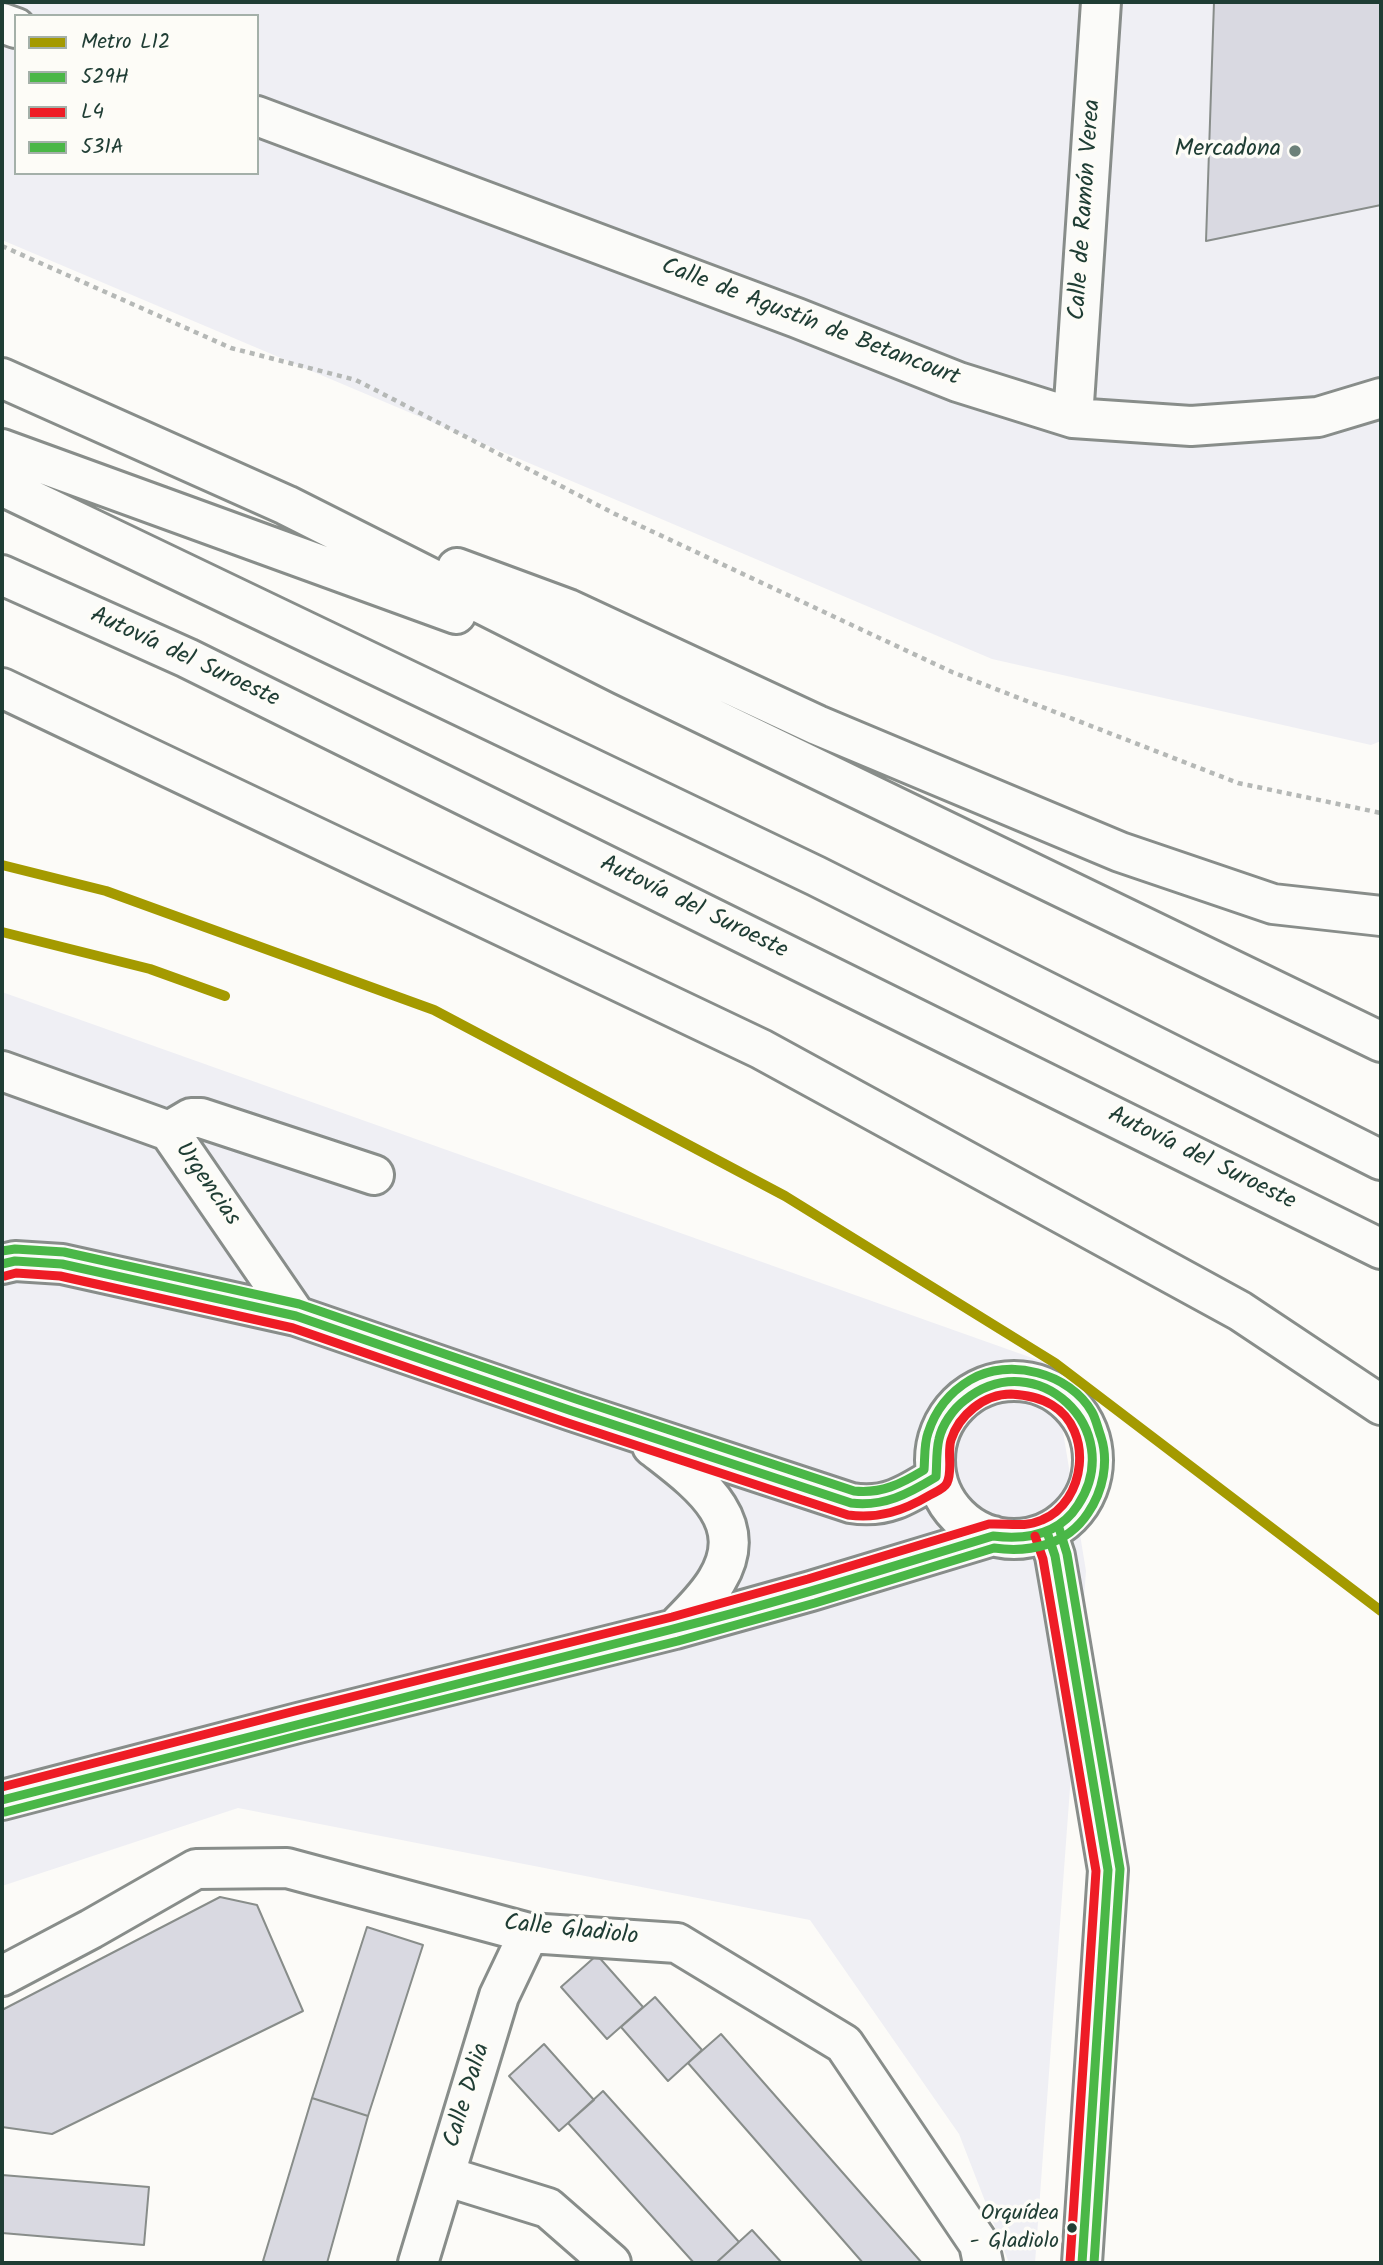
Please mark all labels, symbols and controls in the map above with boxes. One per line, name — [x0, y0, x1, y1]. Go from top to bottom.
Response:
legend — [14, 14, 259, 175]
text: Metro L12 — [81, 26, 170, 59]
text: 529H — [81, 61, 129, 94]
text: L4 — [81, 96, 104, 129]
street label: Calle de Ramón Verea — [1065, 99, 1109, 321]
text: 531A — [81, 131, 124, 164]
place label: Mercadona — [1174, 137, 1281, 165]
marker: Mercadona — [1287, 143, 1303, 159]
street label: Calle de Agustín de Betancourt — [657, 254, 963, 394]
street label: Autovía del Suroeste — [85, 603, 283, 715]
street label: Autovía del Suroeste — [594, 851, 792, 967]
street label: Autovía del Suroeste — [1102, 1102, 1300, 1218]
street label: Urgencias — [167, 1138, 245, 1232]
street label: Calle Gladiolo — [502, 1911, 640, 1953]
street label: Calle Dalia — [440, 2040, 498, 2152]
place label: Orquídea - Gladiolo — [969, 2202, 1059, 2254]
marker: Orquídea - Gladiolo — [1065, 2221, 1079, 2235]

